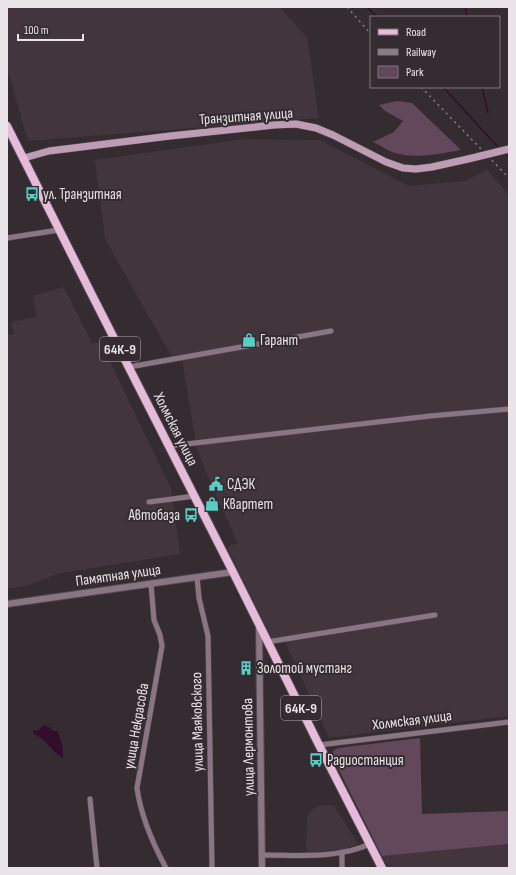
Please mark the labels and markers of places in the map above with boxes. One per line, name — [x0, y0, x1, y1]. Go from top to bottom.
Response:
place label: ул. Транзитная — [43, 185, 122, 204]
bus stop icon: ул. Транзитная — [24, 186, 40, 202]
place label: Гарант — [260, 331, 298, 350]
shop icon: Гарант — [241, 332, 257, 348]
place label: СДЭК — [227, 475, 255, 494]
public building icon: СДЭК — [208, 476, 224, 492]
place label: Квартет — [223, 495, 273, 514]
shop icon: Квартет — [204, 496, 220, 512]
place label: Автобаза — [128, 506, 180, 525]
bus stop icon: Автобаза — [183, 507, 199, 523]
place label: Золотой мустанг — [257, 659, 352, 678]
building icon: Золотой мустанг — [238, 660, 254, 676]
place label: Радиостанция — [327, 751, 404, 770]
bus stop icon: Радиостанция — [308, 752, 324, 768]

